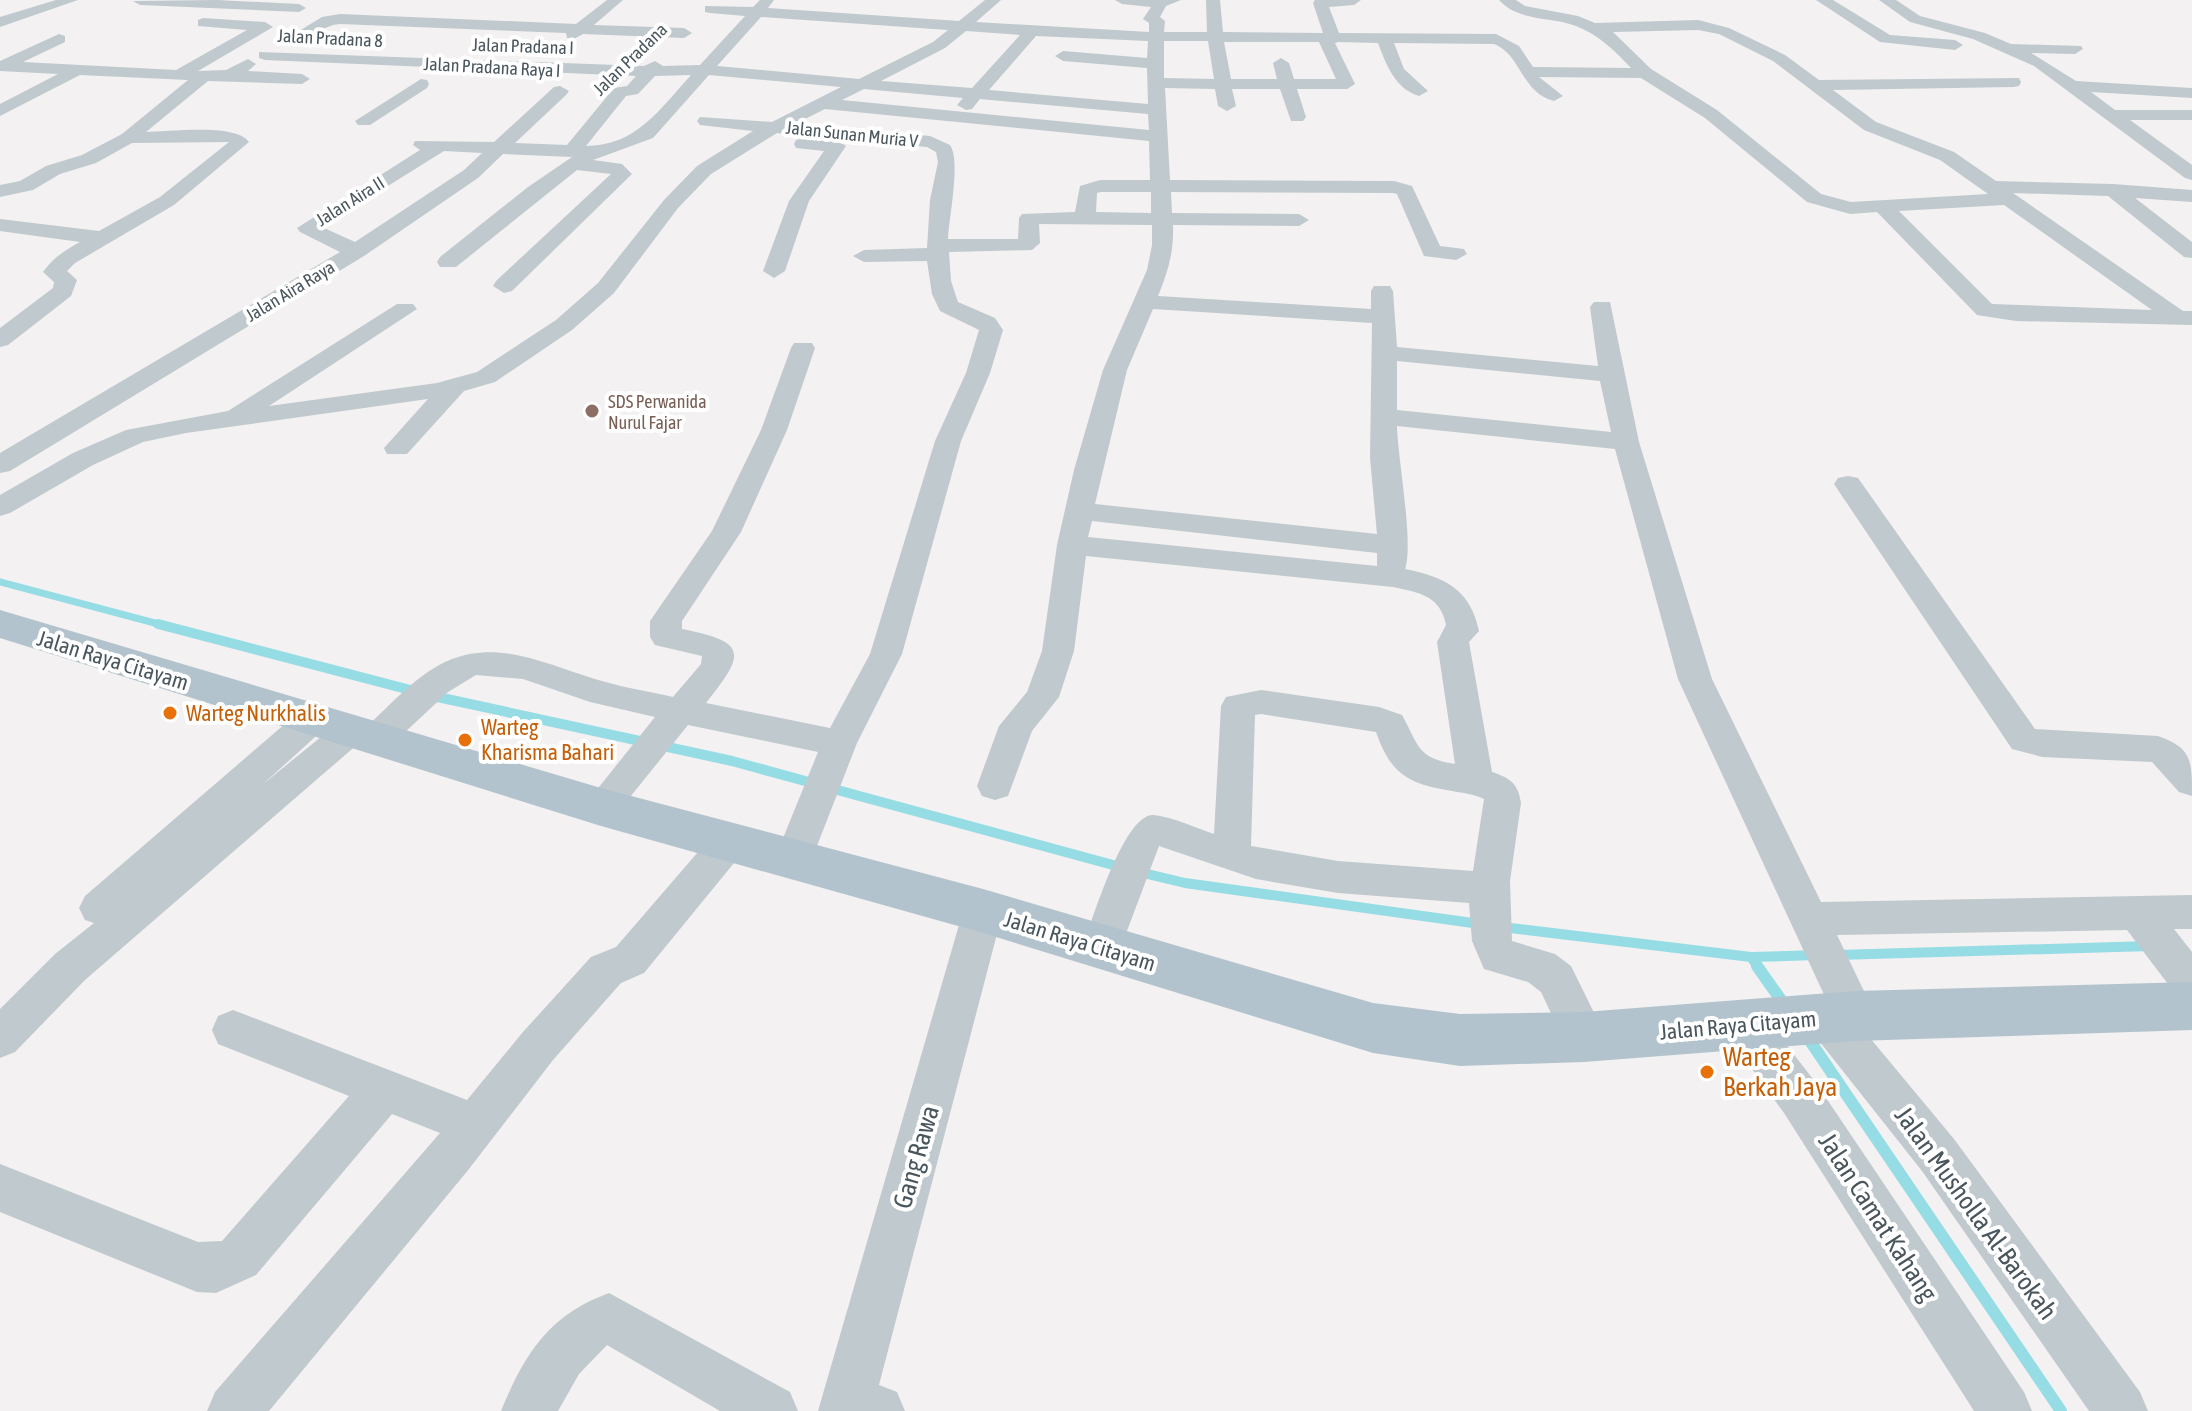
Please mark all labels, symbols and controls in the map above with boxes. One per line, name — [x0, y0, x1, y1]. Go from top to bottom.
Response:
street label: Jalan Pradana — [589, 19, 671, 99]
street label: Jalan Pradana 8 — [277, 25, 383, 51]
street label: Jalan Pradana I — [472, 34, 574, 58]
street label: Jalan Pradana Raya I — [423, 53, 561, 81]
street label: Jalan Sunan Muria V — [785, 117, 919, 151]
street label: Jalan Aira II — [312, 172, 388, 230]
street label: Jalan Aira Raya — [242, 256, 338, 326]
place label: SDS Perwanida Nurul Fajar — [608, 391, 707, 433]
marker: SDS Perwanida Nurul Fajar — [583, 402, 601, 420]
street label: Jalan Raya Citayam — [34, 625, 192, 695]
place label: Warteg Nurkhalis — [186, 700, 326, 726]
marker: Warteg Nurkhalis — [161, 704, 179, 722]
place label: Warteg Kharisma Bahari — [481, 714, 614, 765]
marker: Warteg Kharisma Bahari — [456, 731, 474, 749]
street label: Jalan Raya Citayam — [1001, 906, 1159, 976]
street label: Jalan Raya Citayam — [1659, 1005, 1817, 1045]
place label: Warteg Berkah Jaya — [1723, 1042, 1837, 1102]
marker: Warteg Berkah Jaya — [1698, 1063, 1716, 1081]
street label: Jalan Musholla Al-Barokah — [1889, 1101, 2063, 1325]
street label: Gang Rawa — [887, 1102, 945, 1212]
street label: Jalan Camat Kahang — [1813, 1127, 1944, 1307]

